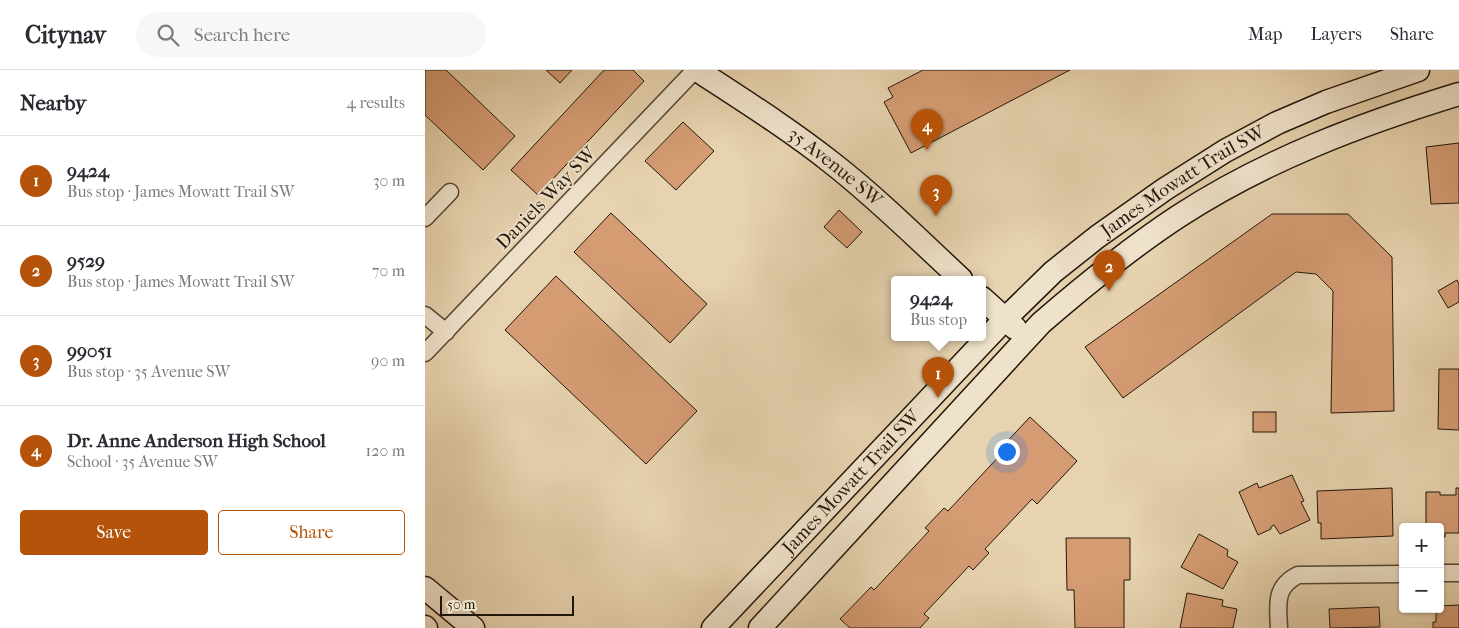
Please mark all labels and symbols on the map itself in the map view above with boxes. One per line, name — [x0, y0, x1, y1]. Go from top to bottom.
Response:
pin: 4 — [911, 109, 943, 150]
street label: James Mowatt Trail SW — [1095, 120, 1270, 243]
street label: 35 Avenue SW — [784, 123, 888, 212]
street label: Daniels Way SW — [492, 141, 601, 254]
pin: 3 — [920, 175, 952, 216]
pin: 2 — [1093, 250, 1125, 291]
pin: 1 — [922, 357, 954, 398]
street label: James Mowatt Trail SW — [776, 404, 925, 560]
your location — [994, 439, 1020, 465]
scale bar — [440, 593, 574, 616]

